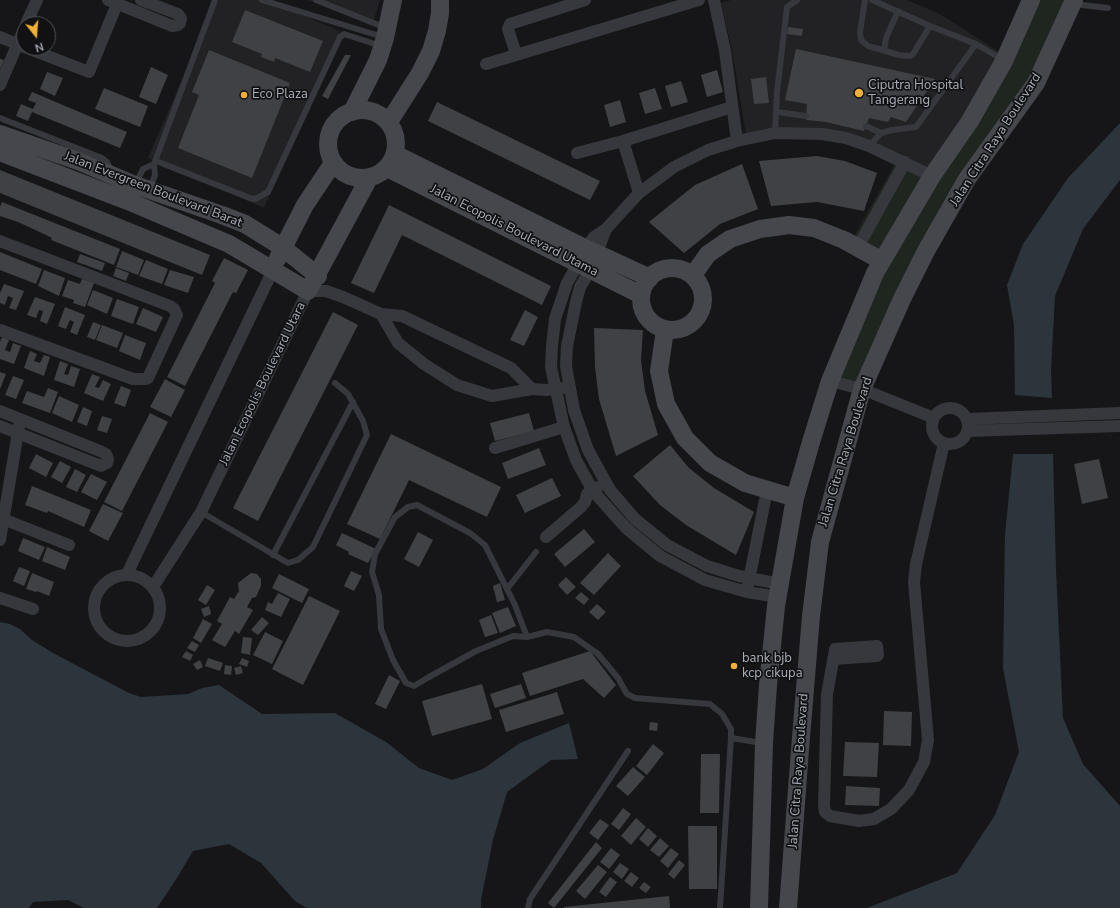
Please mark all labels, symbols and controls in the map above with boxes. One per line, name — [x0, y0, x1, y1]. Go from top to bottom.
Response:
north arrow — [16, 16, 56, 56]
text: N — [33, 39, 45, 55]
street label: Jalan Citra Raya Boulevard — [947, 71, 1045, 209]
place label: Ciputra Hospital Tangerang — [868, 78, 963, 109]
place label: Eco Plaza — [252, 87, 308, 103]
marker: Ciputra Hospital Tangerang — [853, 87, 865, 99]
marker: Eco Plaza — [239, 90, 249, 100]
street label: Jalan Evergreen Boulevard Barat — [62, 149, 244, 231]
street label: Jalan Ecopolis Boulevard Utama — [427, 182, 601, 280]
street label: Jalan Ecopolis Boulevard Utara — [217, 300, 309, 468]
street label: Jalan Citra Raya Boulevard — [816, 375, 876, 529]
place label: bank bjb kcp cikupa — [742, 651, 803, 682]
marker: bank bjb kcp cikupa — [729, 661, 739, 671]
street label: Jalan Citra Raya Boulevard — [786, 693, 812, 849]

